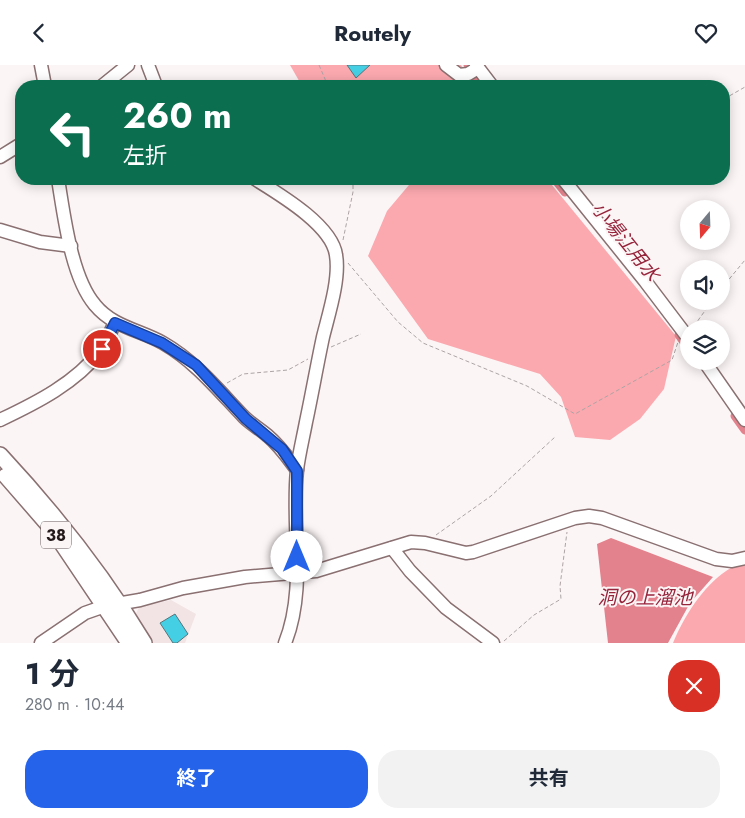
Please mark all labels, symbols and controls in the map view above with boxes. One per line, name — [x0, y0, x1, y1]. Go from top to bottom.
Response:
text: Routely — [334, 17, 411, 49]
icon: back — [25, 19, 53, 47]
icon: heart — [692, 19, 720, 47]
text: 260 m — [123, 91, 232, 141]
icon: left — [40, 100, 105, 165]
text: 左折 — [123, 139, 167, 171]
water label: 小場江用水 — [585, 196, 667, 288]
north arrow — [680, 200, 730, 250]
map controls — [680, 200, 730, 370]
button: sound — [680, 260, 730, 310]
button: layers — [680, 320, 730, 370]
pin — [81, 328, 123, 370]
icon: arrive — [88, 335, 116, 363]
road number: 38 — [41, 521, 71, 549]
position arrow — [270, 530, 322, 582]
water label: 洞の上溜池 — [597, 584, 694, 611]
text: 1 分 — [25, 652, 79, 695]
button: close — [668, 660, 720, 712]
text: 280 m · 10:44 — [25, 693, 124, 716]
button: 終了 — [25, 750, 368, 808]
button: 共有 — [378, 750, 720, 808]

